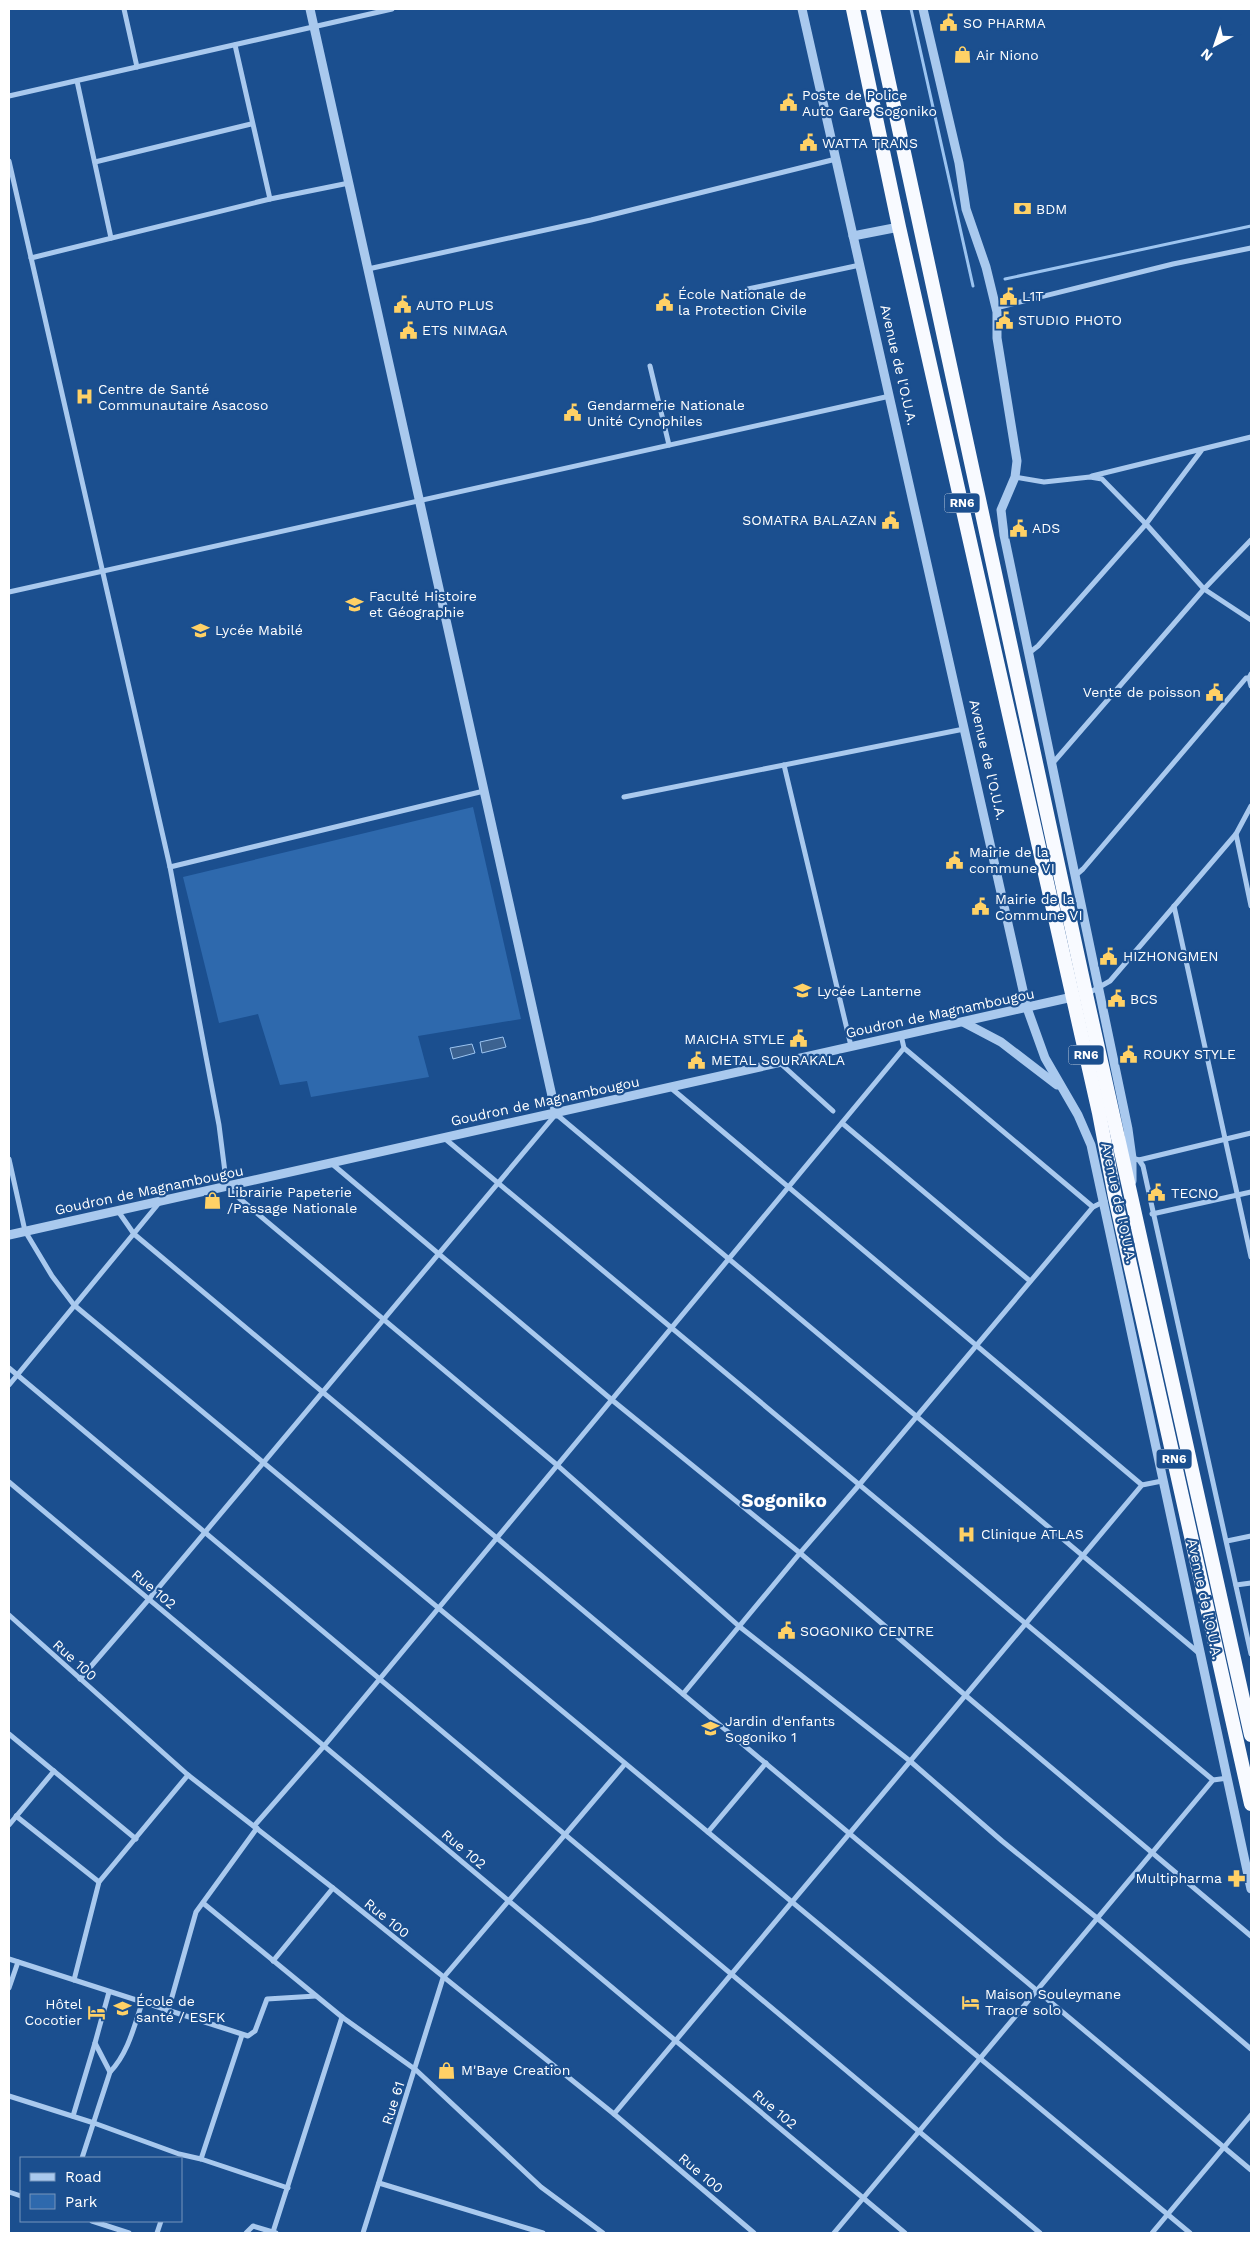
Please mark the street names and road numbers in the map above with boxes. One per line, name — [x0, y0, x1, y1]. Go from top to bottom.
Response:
street label: Avenue de l'O.U.A. — [877, 303, 921, 427]
road number: RN6 — [944, 493, 980, 512]
street label: Avenue de l'O.U.A. — [966, 698, 1010, 822]
street label: Goudron de Magnambougou — [844, 985, 1036, 1041]
road number: RN6 — [1068, 1046, 1104, 1064]
street label: Goudron de Magnambougou — [449, 1073, 641, 1129]
street label: Avenue de l'O.U.A. — [1098, 1141, 1140, 1265]
street label: Goudron de Magnambougou — [53, 1162, 245, 1218]
road number: RN6 — [1156, 1450, 1192, 1468]
street label: Avenue de l'O.U.A. — [1184, 1537, 1226, 1661]
street label: Rue 102 — [129, 1566, 179, 1612]
street label: Rue 100 — [50, 1636, 100, 1684]
street label: Rue 102 — [439, 1826, 489, 1872]
street label: Rue 100 — [361, 1895, 413, 1941]
street label: Rue 61 — [378, 2079, 408, 2127]
street label: Rue 102 — [750, 2086, 800, 2132]
street label: Rue 100 — [675, 2150, 727, 2196]

